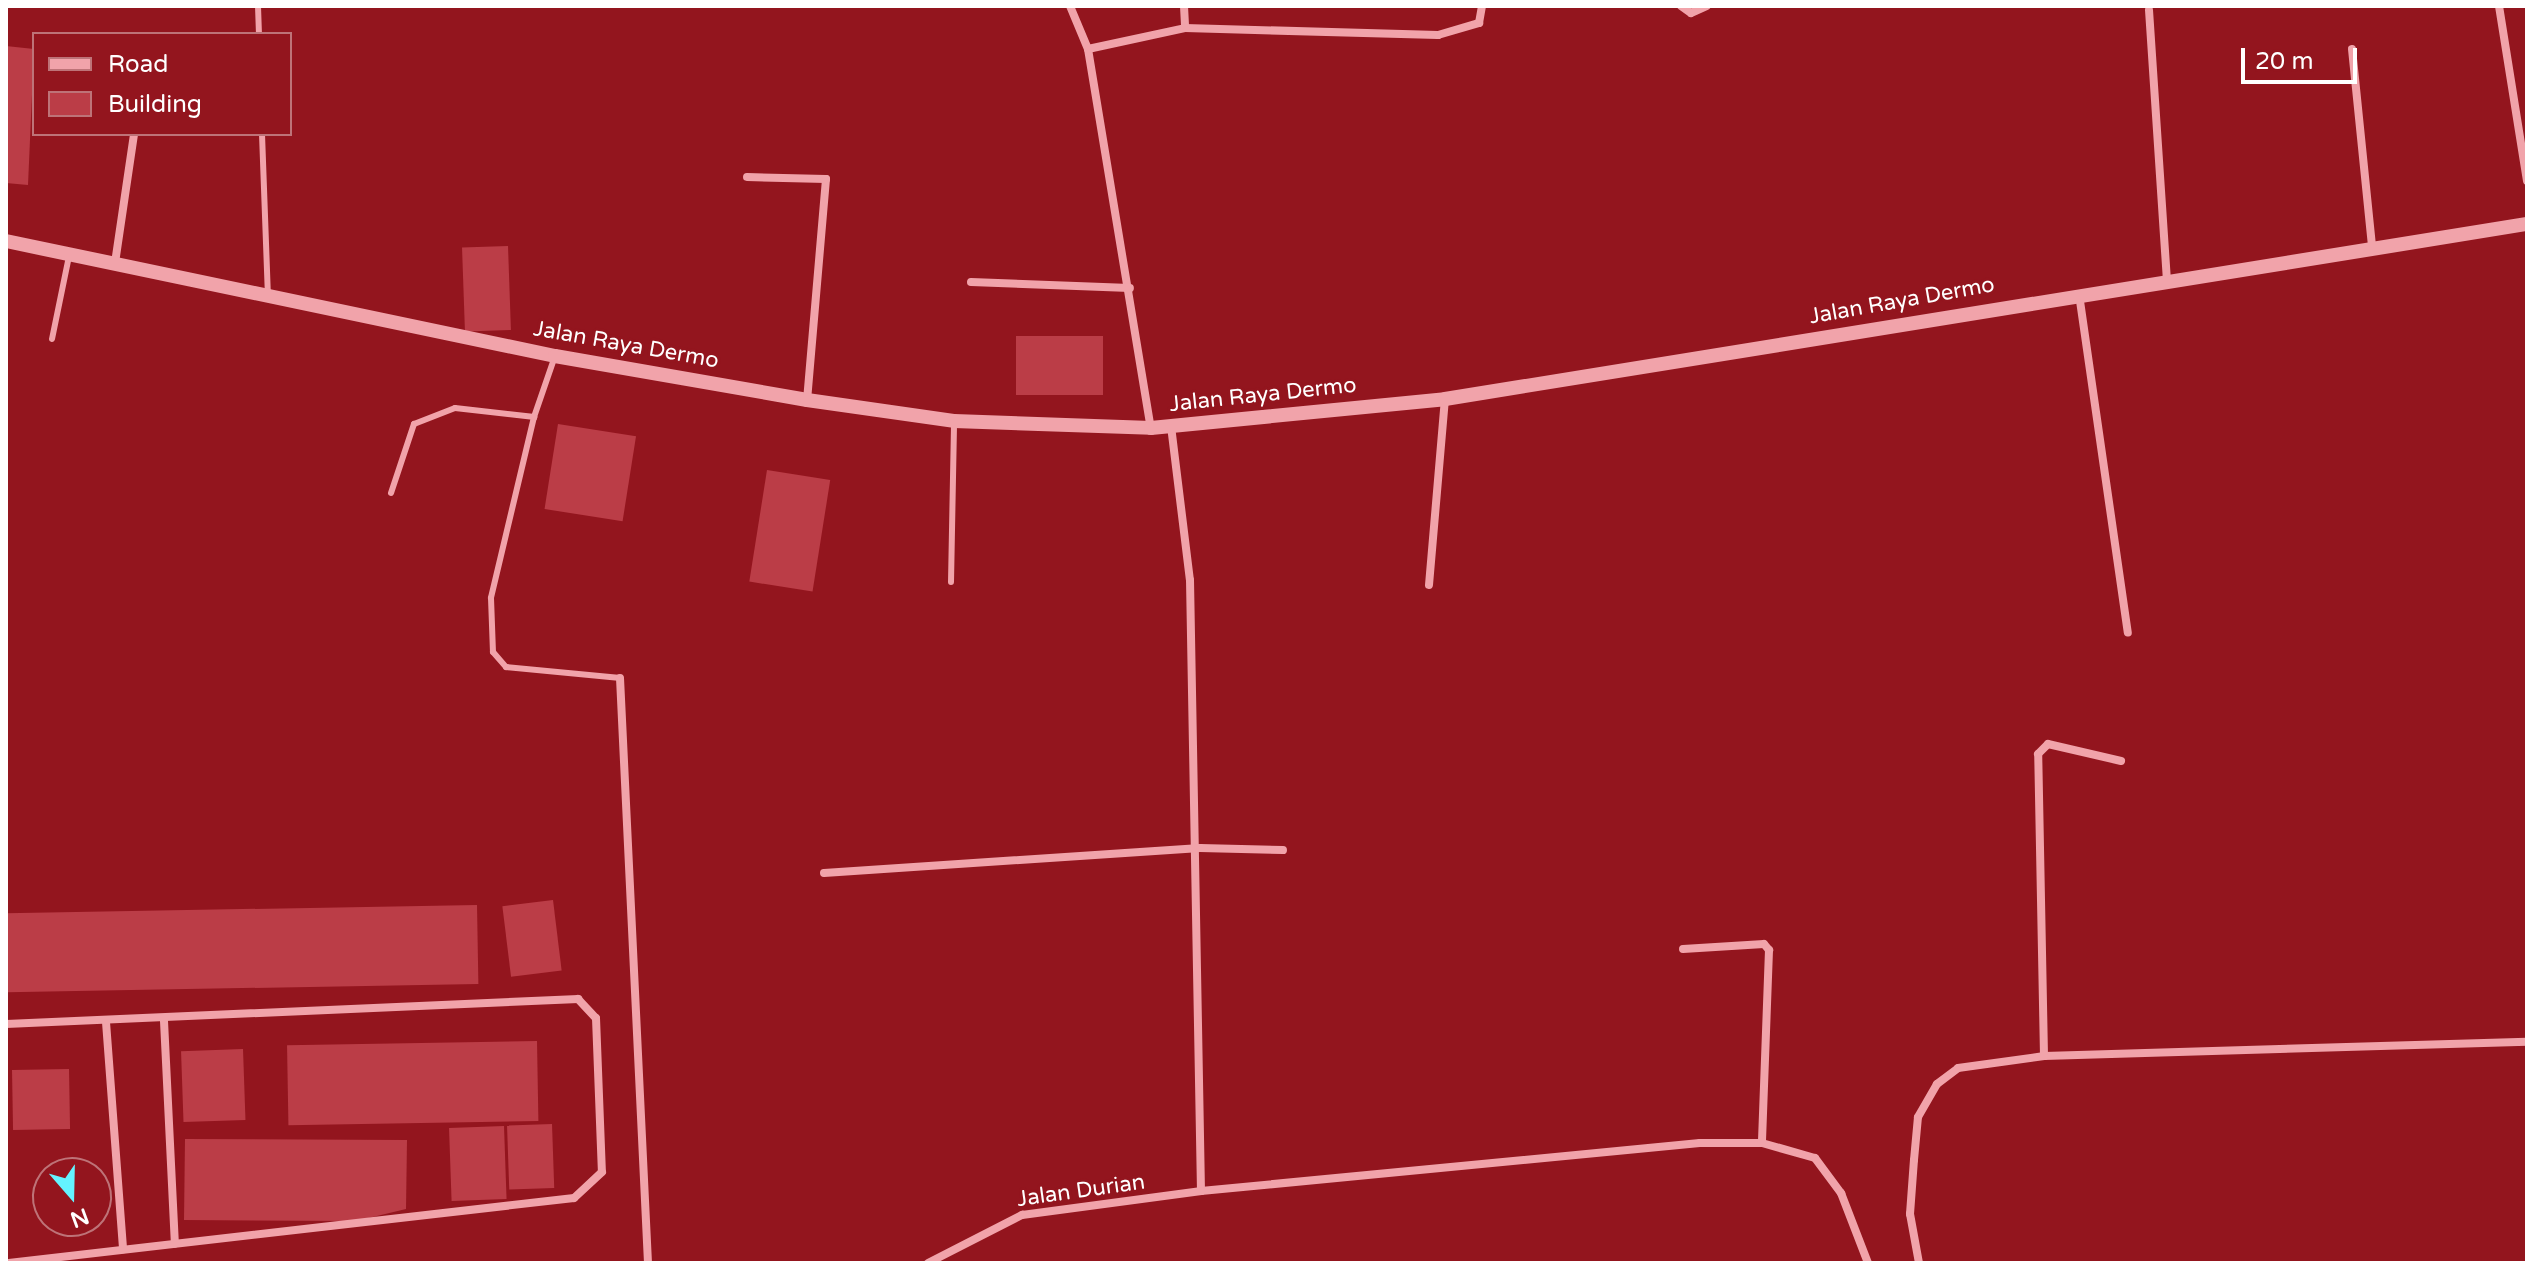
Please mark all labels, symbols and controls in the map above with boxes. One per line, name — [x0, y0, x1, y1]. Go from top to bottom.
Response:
legend — [32, 32, 292, 136]
scale bar — [2245, 32, 2361, 82]
text: 20 m — [2255, 47, 2313, 76]
text: Road — [108, 50, 168, 79]
text: Building — [108, 90, 202, 119]
street label: Jalan Raya Dermo — [1807, 272, 1997, 330]
street label: Jalan Raya Dermo — [531, 316, 721, 374]
street label: Jalan Raya Dermo — [1168, 372, 1358, 418]
north arrow — [32, 1157, 112, 1237]
street label: Jalan Durian — [1015, 1169, 1147, 1213]
text: N — [67, 1202, 92, 1233]

